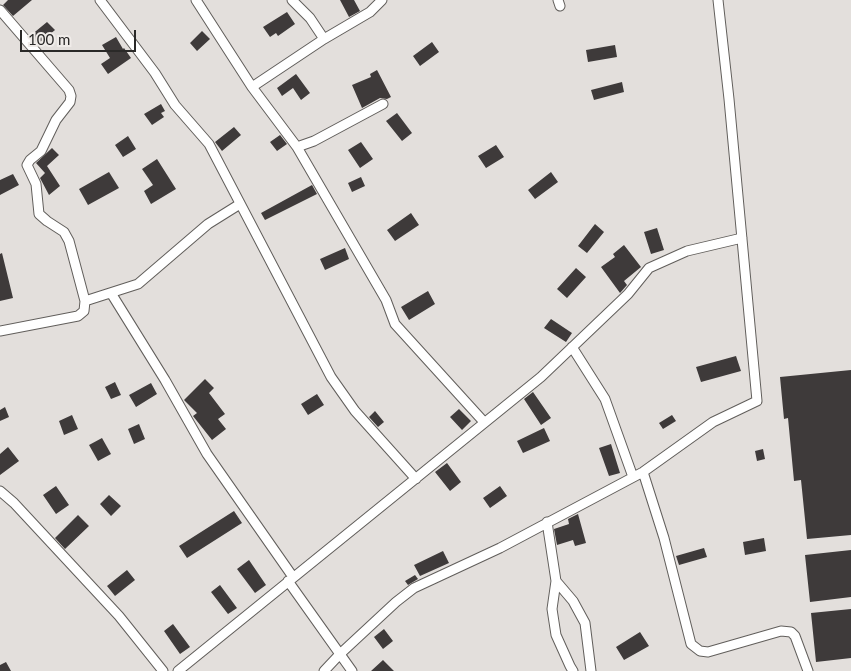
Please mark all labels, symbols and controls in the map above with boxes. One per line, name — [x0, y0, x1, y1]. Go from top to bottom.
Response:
scale bar — [22, 20, 139, 52]
text: 100 m — [28, 30, 70, 48]

